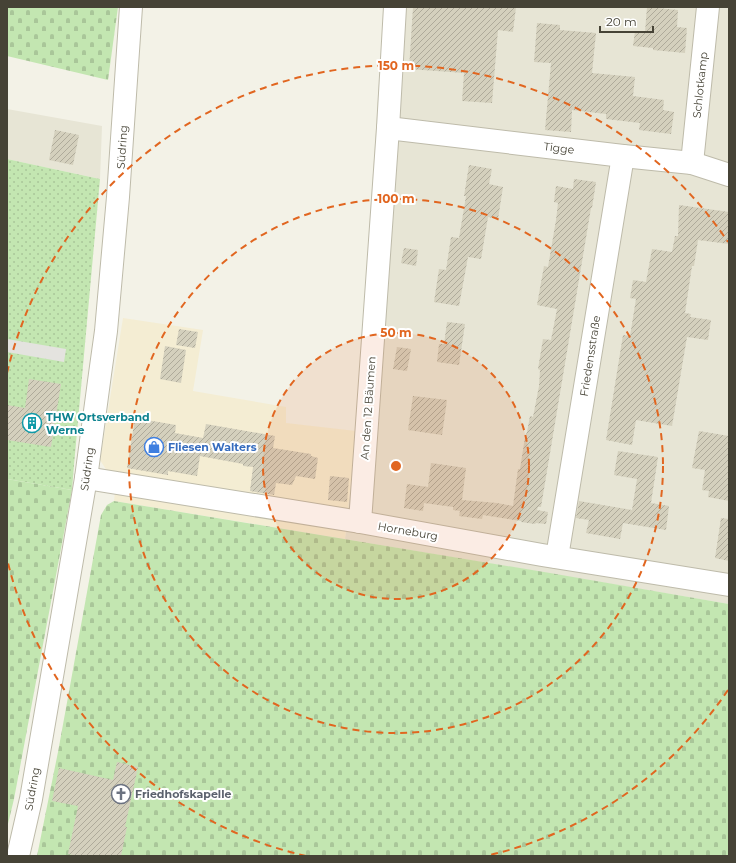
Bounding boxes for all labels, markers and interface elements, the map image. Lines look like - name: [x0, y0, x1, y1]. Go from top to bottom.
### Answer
- scale bar: [600, 8, 653, 34]
- text: 20 m: [606, 14, 637, 29]
- street label: Schlotkamp: [690, 51, 710, 119]
- text: 150 m: [378, 58, 414, 73]
- street label: Südring: [113, 125, 131, 169]
- street label: Tigge: [543, 139, 576, 157]
- text: 100 m: [378, 191, 414, 206]
- street label: Friedensstraße: [577, 314, 603, 398]
- text: 50 m: [380, 325, 412, 340]
- street label: An den 12 Bäumen: [357, 356, 379, 460]
- place label: THW Ortsverband Werne: [46, 410, 150, 437]
- building icon: THW Ortsverband Werne: [21, 412, 43, 434]
- shop icon: Fliesen Walters: [143, 436, 165, 458]
- place label: Fliesen Walters: [168, 440, 257, 454]
- street label: Südring: [77, 446, 97, 492]
- centre of rings: [389, 459, 403, 473]
- street label: Horneburg: [377, 519, 439, 543]
- street label: Südring: [21, 766, 43, 812]
- church icon: Friedhofskapelle: [110, 783, 132, 805]
- place label: Friedhofskapelle: [135, 787, 231, 801]

